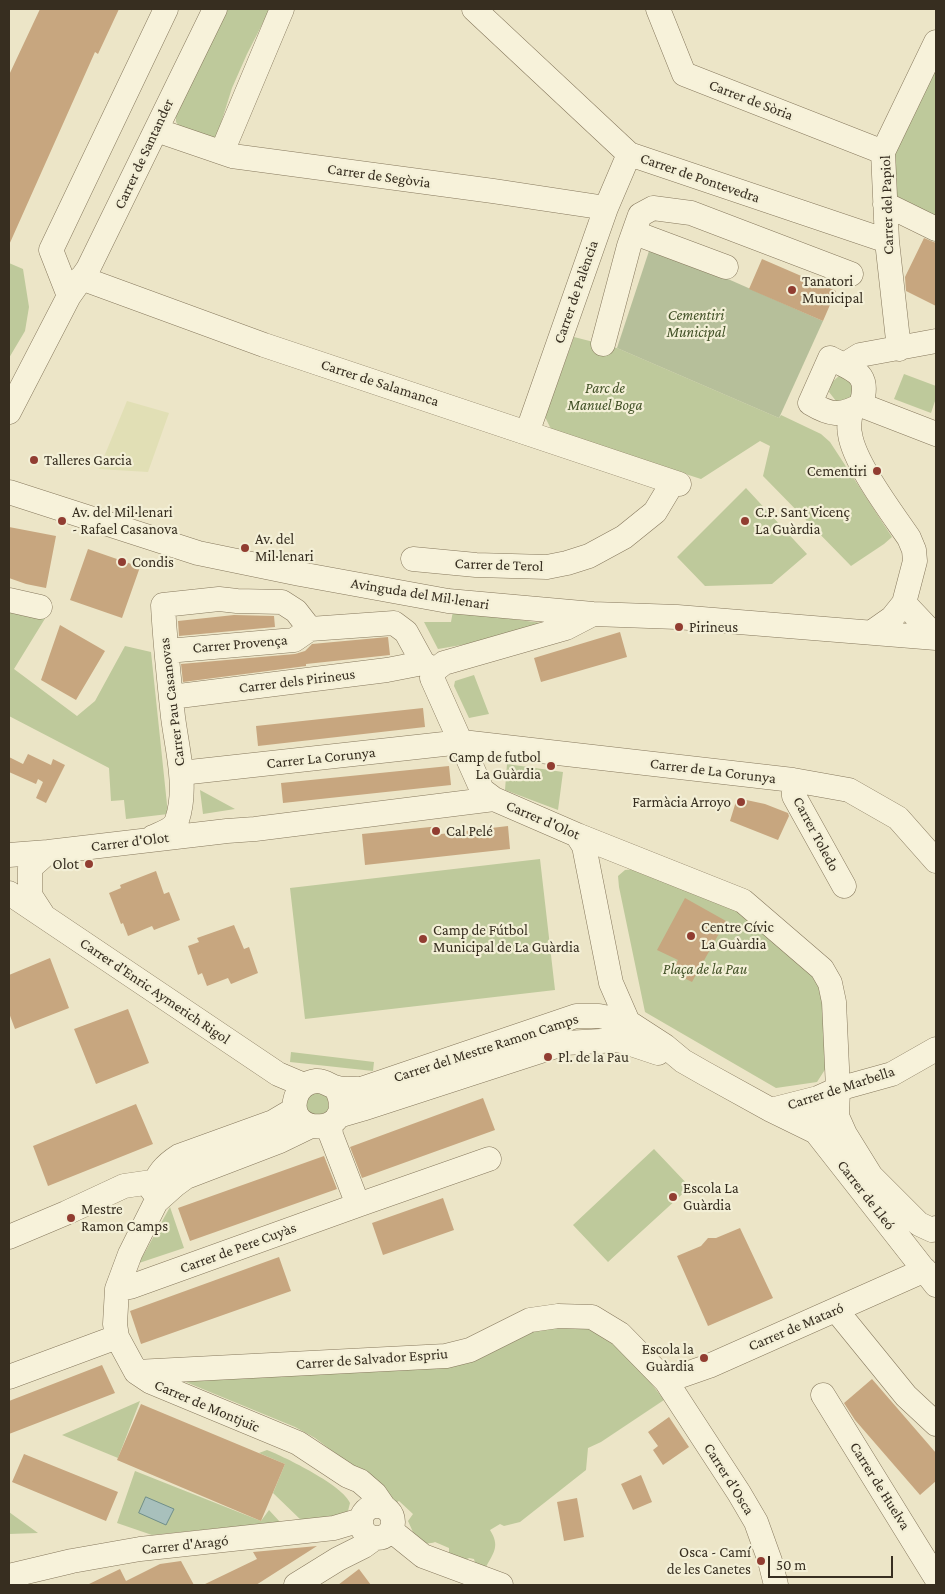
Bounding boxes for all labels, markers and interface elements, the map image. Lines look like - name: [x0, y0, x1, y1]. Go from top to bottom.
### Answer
- street label: Carrer de Sòria: [706, 76, 796, 124]
- street label: Carrer de Santander: [111, 96, 177, 212]
- street label: Carrer de Pontevedra: [638, 149, 762, 207]
- street label: Carrer del Papiol: [876, 155, 898, 255]
- street label: Carrer de Segòvia: [326, 160, 432, 192]
- street label: Carrer de Palència: [550, 238, 602, 346]
- place label: Tanatori Municipal: [802, 272, 863, 307]
- marker: Tanatori Municipal: [786, 284, 798, 296]
- park label: Cementiri Municipal: [667, 306, 725, 341]
- street label: Carrer de Salamanca: [319, 355, 441, 411]
- park label: Parc de Manuel Boga: [567, 379, 643, 414]
- place label: Talleres Garcia: [44, 451, 132, 469]
- marker: Talleres Garcia: [28, 454, 40, 466]
- place label: Cementiri: [807, 462, 867, 480]
- marker: Cementiri: [871, 465, 883, 477]
- place label: Av. del Mil·lenari - Rafael Casanova: [72, 503, 178, 538]
- place label: C.P. Sant Vicenç La Guàrdia: [755, 503, 850, 538]
- marker: Av. del Mil·lenari - Rafael Casanova: [56, 515, 68, 527]
- marker: C.P. Sant Vicenç La Guàrdia: [739, 515, 751, 527]
- place label: Av. del Mil·lenari: [255, 530, 314, 565]
- marker: Av. del Mil·lenari: [239, 542, 251, 554]
- place label: Condis: [132, 553, 174, 571]
- street label: Carrer de Terol: [454, 554, 544, 576]
- marker: Condis: [116, 556, 128, 568]
- street label: Avinguda del Mil·lenari: [349, 574, 491, 614]
- place label: Pirineus: [689, 618, 738, 636]
- marker: Pirineus: [673, 621, 685, 633]
- street label: Carrer Provença: [192, 631, 288, 657]
- street label: Carrer Pau Casanovas: [155, 637, 189, 767]
- street label: Carrer dels Pirineus: [238, 665, 356, 697]
- street label: Carrer La Corunya: [266, 743, 376, 773]
- place label: Camp de futbol La Guàrdia: [449, 748, 541, 783]
- street label: Carrer de La Corunya: [649, 754, 777, 788]
- marker: Camp de futbol La Guàrdia: [545, 760, 557, 772]
- place label: Farmàcia Arroyo: [632, 793, 731, 811]
- street label: Carrer Toledo: [789, 794, 843, 874]
- street label: Carrer d'Olot: [503, 796, 583, 844]
- marker: Farmàcia Arroyo: [735, 796, 747, 808]
- place label: Cal Pelé: [446, 822, 493, 840]
- marker: Cal Pelé: [430, 825, 442, 837]
- street label: Carrer d'Olot: [90, 828, 170, 856]
- place label: Olot: [53, 855, 79, 873]
- marker: Olot: [83, 858, 95, 870]
- place label: Centre Cívic La Guàrdia: [701, 918, 774, 953]
- place label: Camp de Fútbol Municipal de La Guàrdia: [433, 921, 580, 956]
- marker: Centre Cívic La Guàrdia: [685, 930, 697, 942]
- marker: Camp de Fútbol Municipal de La Guàrdia: [417, 933, 429, 945]
- street label: Carrer d'Enric Aymerich Rigol: [76, 934, 234, 1048]
- park label: Plaça de la Pau: [663, 960, 747, 978]
- street label: Carrer del Mestre Ramon Camps: [391, 1010, 581, 1086]
- place label: Pl. de la Pau: [558, 1048, 629, 1066]
- marker: Pl. de la Pau: [542, 1051, 554, 1063]
- street label: Carrer de Marbella: [785, 1062, 897, 1114]
- street label: Carrer de Lleó: [833, 1157, 899, 1233]
- place label: Escola La Guàrdia: [683, 1179, 739, 1214]
- marker: Escola La Guàrdia: [667, 1191, 679, 1203]
- place label: Mestre Ramon Camps: [81, 1200, 168, 1235]
- marker: Mestre Ramon Camps: [65, 1212, 77, 1224]
- street label: Carrer de Pere Cuyàs: [177, 1219, 299, 1277]
- street label: Carrer de Mataró: [746, 1299, 846, 1355]
- place label: Escola la Guàrdia: [642, 1340, 694, 1375]
- street label: Carrer de Salvador Espriu: [295, 1345, 449, 1373]
- marker: Escola la Guàrdia: [698, 1352, 710, 1364]
- street label: Carrer de Montjuïc: [152, 1376, 262, 1436]
- street label: Carrer de Huelva: [846, 1439, 914, 1533]
- street label: Carrer d'Osca: [700, 1440, 758, 1518]
- street label: Carrer d'Aragó: [141, 1531, 229, 1559]
- place label: Osca - Camí de les Canetes: [667, 1543, 751, 1578]
- scale bar: [770, 1546, 895, 1578]
- marker: Osca - Camí de les Canetes: [755, 1555, 767, 1567]
- text: 50 m: [776, 1557, 806, 1573]

